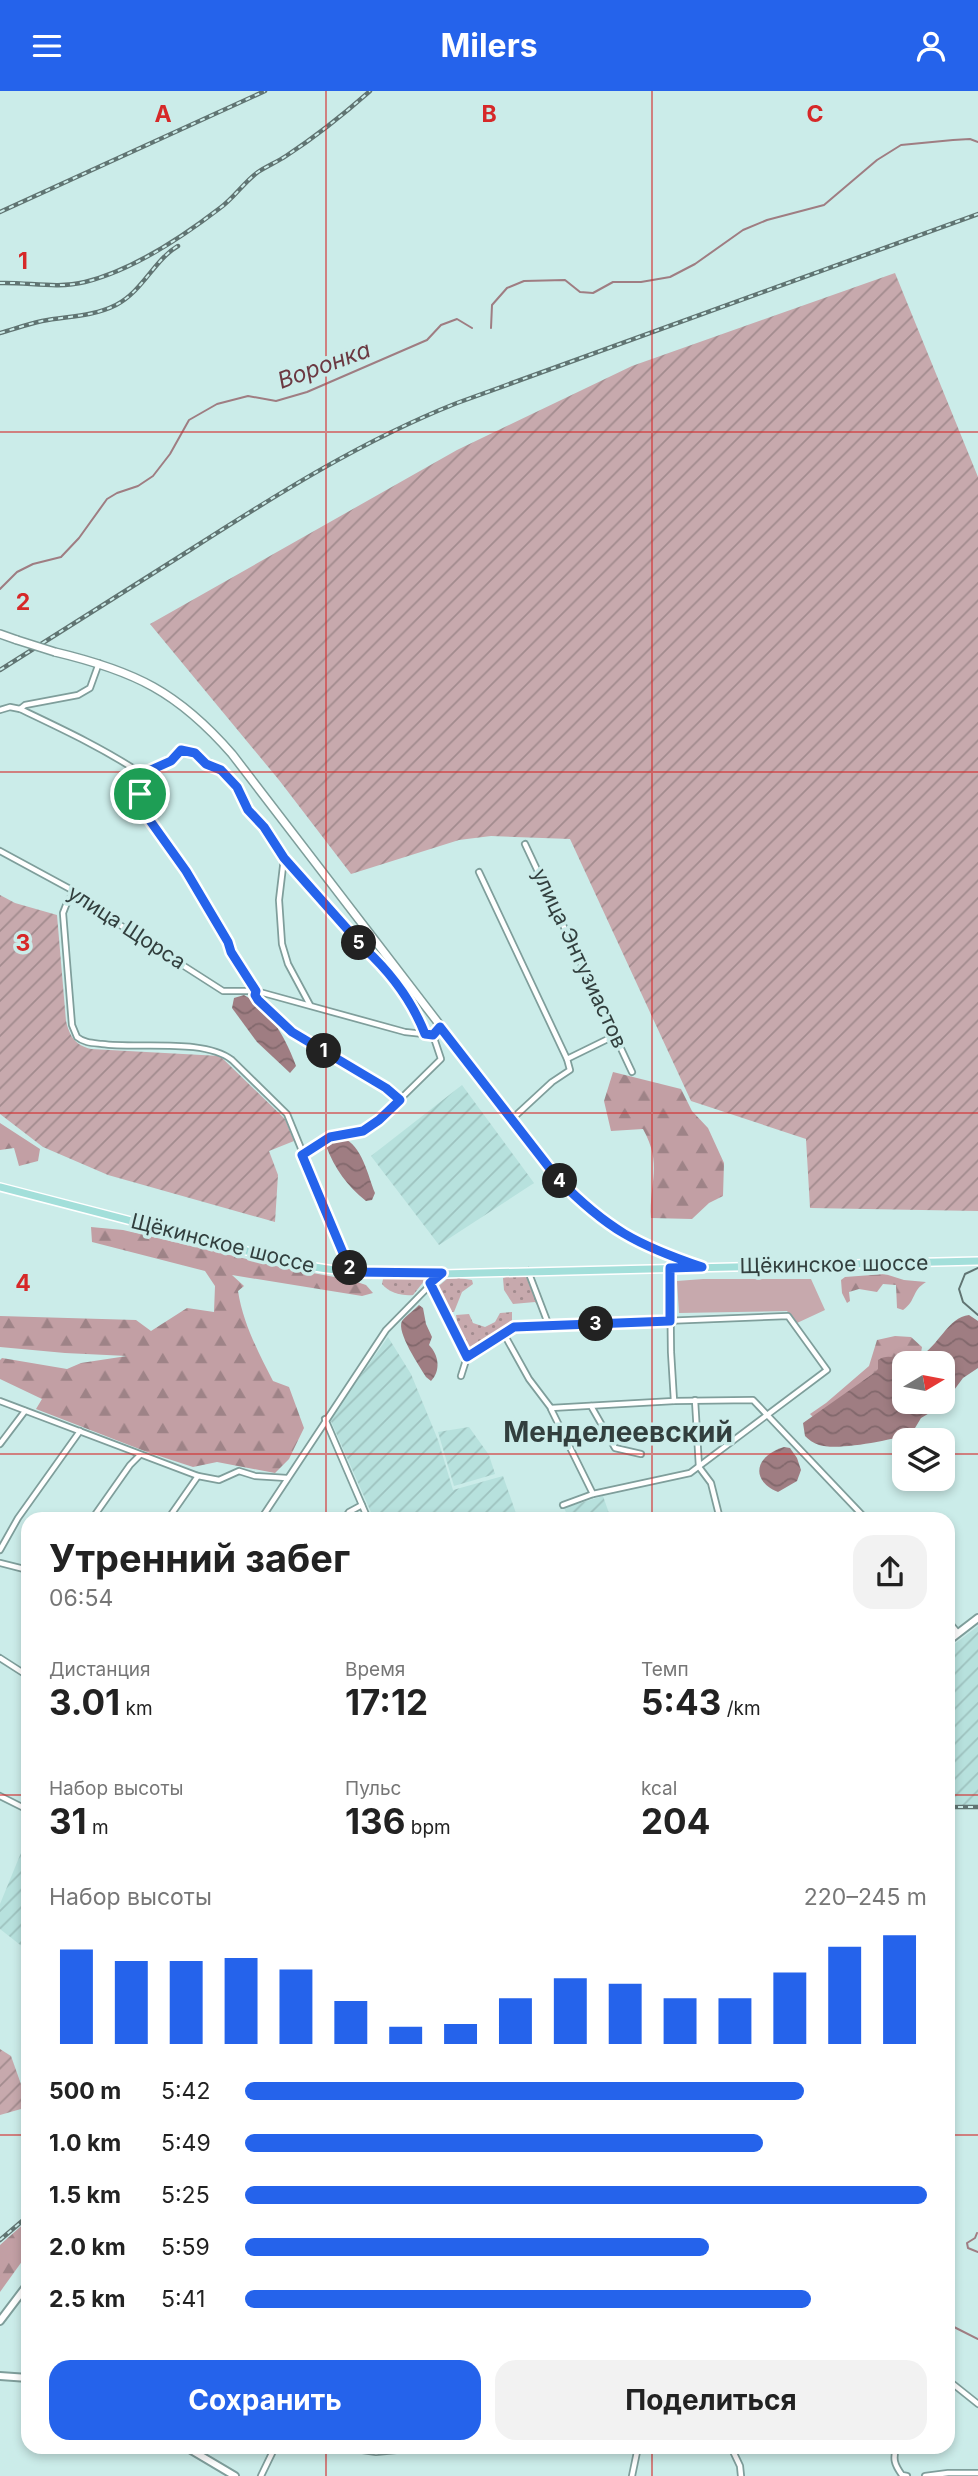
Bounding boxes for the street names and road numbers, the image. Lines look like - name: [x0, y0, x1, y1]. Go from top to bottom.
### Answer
- street label: улица Энтузиастов: [527, 864, 633, 1052]
- street label: улица Щорса: [63, 880, 191, 974]
- street label: Щёкинское шоссе: [128, 1208, 318, 1278]
- street label: Щёкинское шоссе: [739, 1250, 929, 1278]

